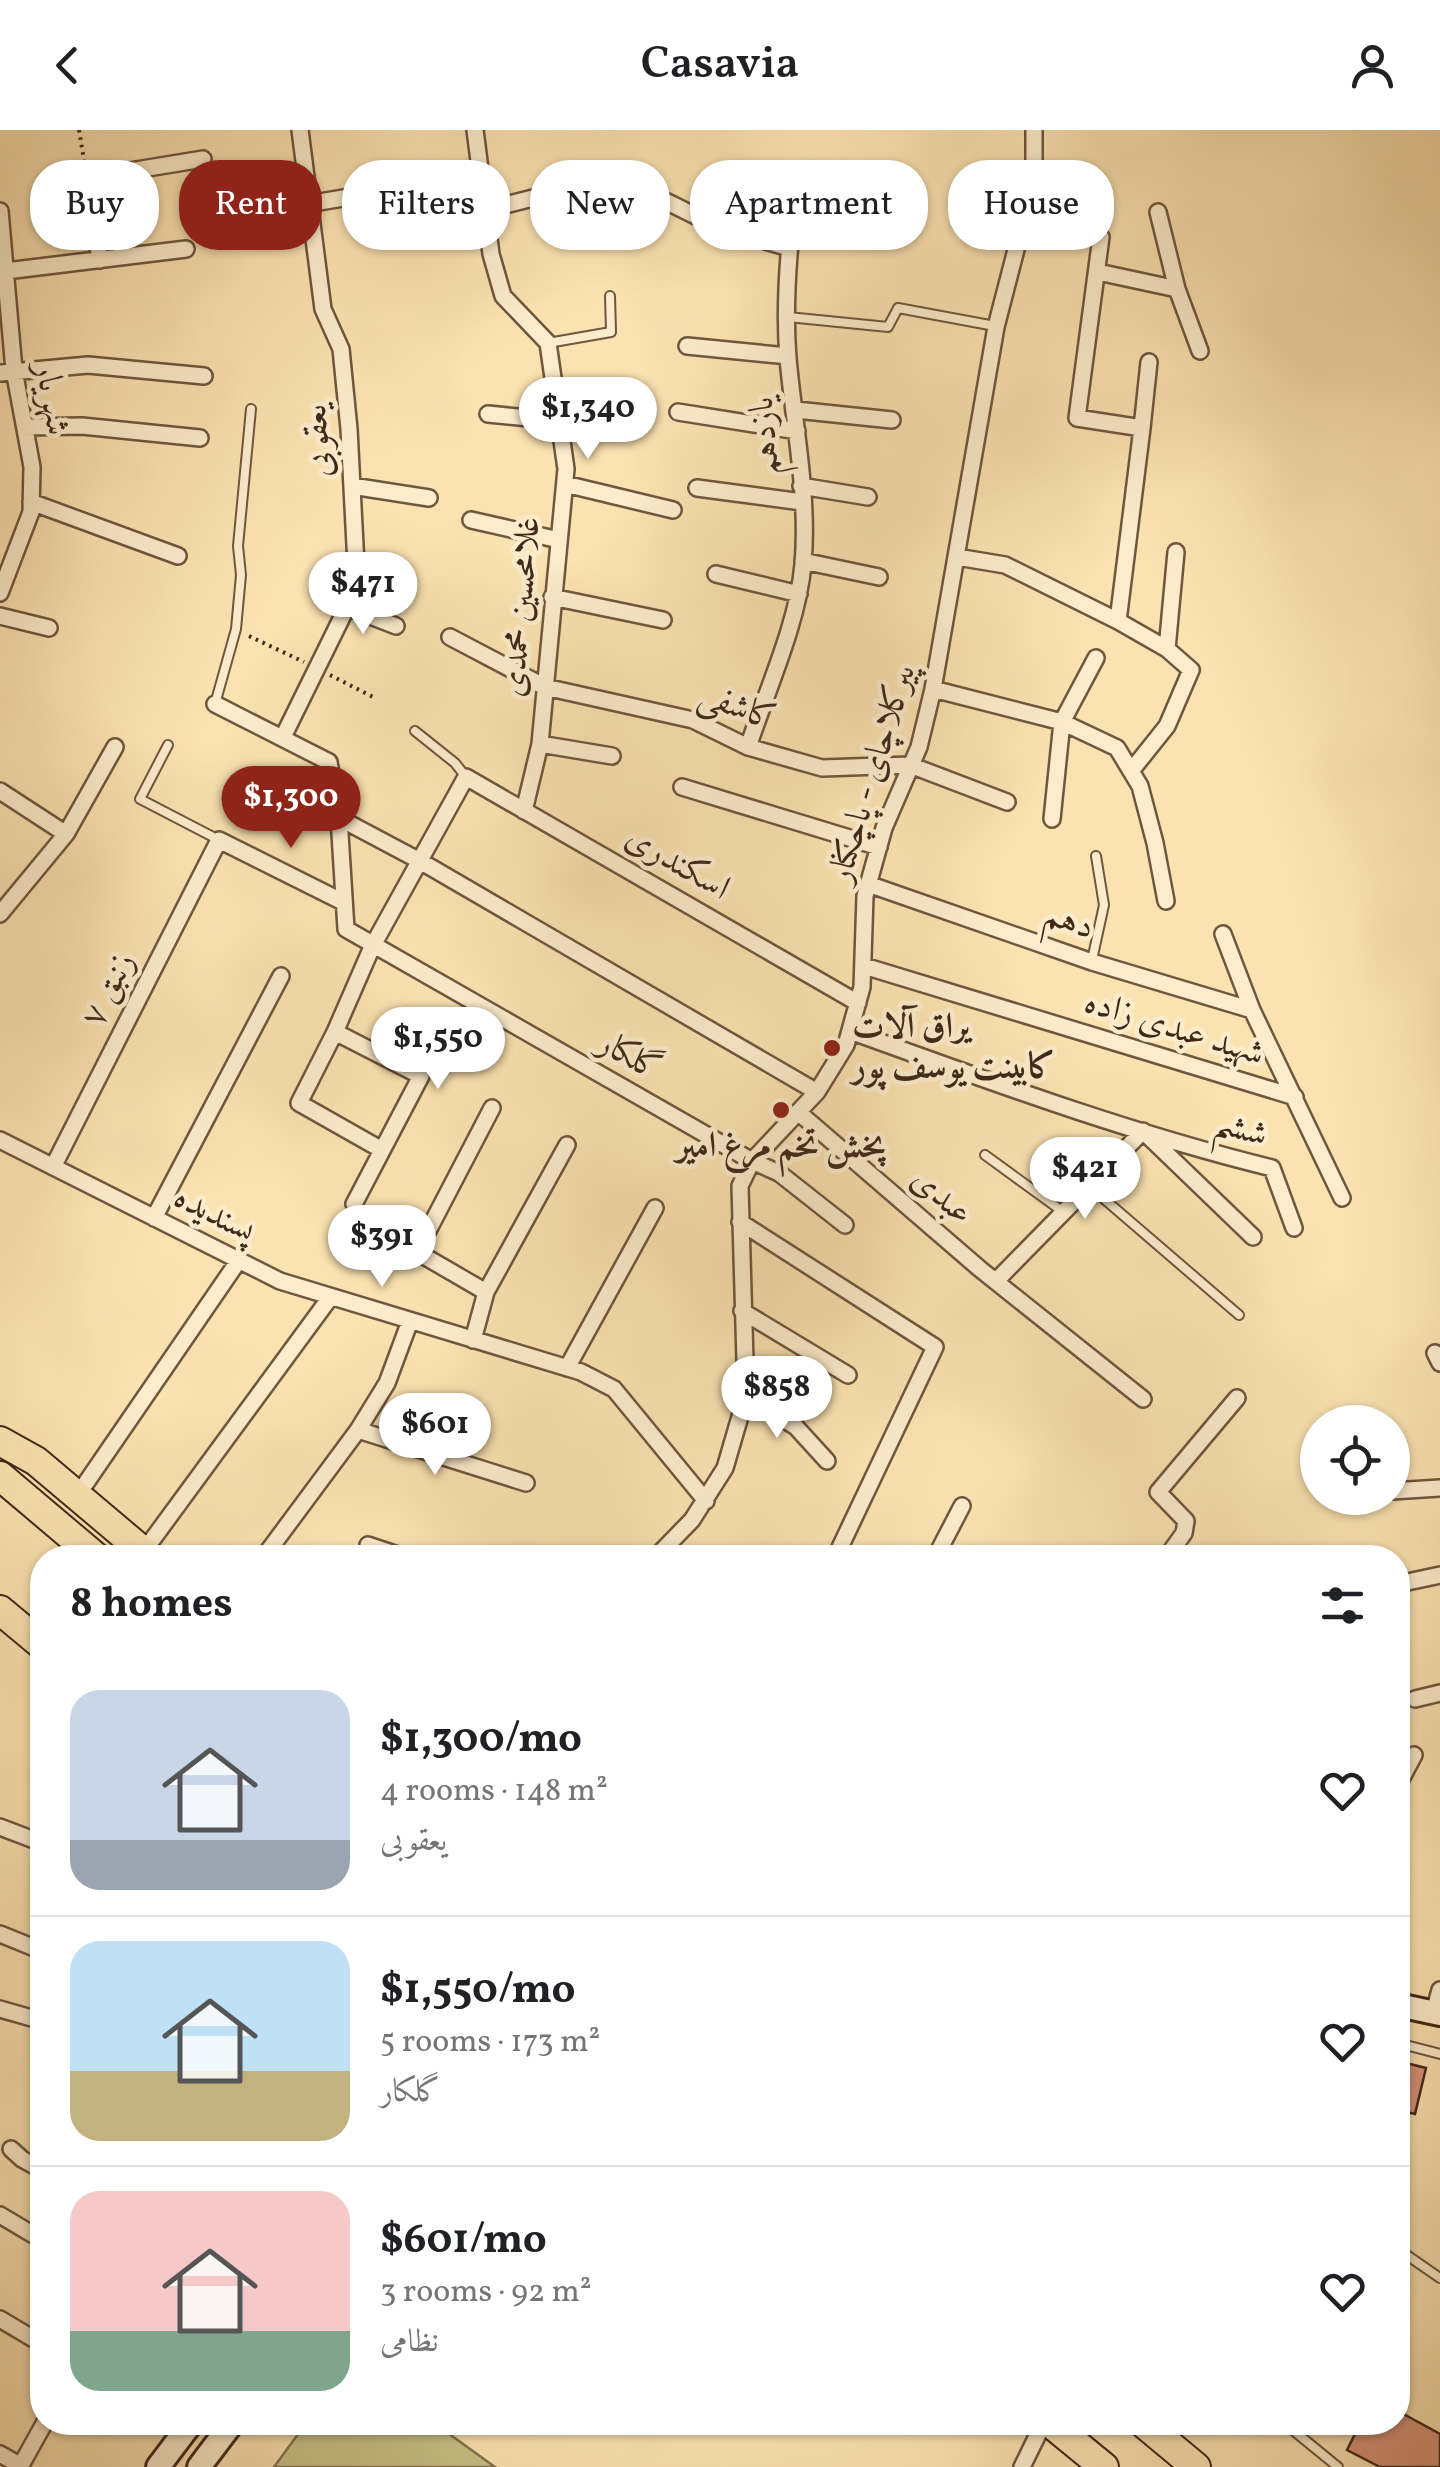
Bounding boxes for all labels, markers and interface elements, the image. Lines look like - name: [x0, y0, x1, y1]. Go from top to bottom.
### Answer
- text: Casavia: [641, 34, 799, 97]
- icon: back: [40, 38, 95, 93]
- icon: person: [1345, 38, 1400, 93]
- chip: Buy: [30, 160, 159, 250]
- chip: Rent: [179, 160, 322, 250]
- chip: Filters: [342, 160, 510, 250]
- chip: New: [530, 160, 670, 250]
- chip: Apartment: [690, 160, 928, 250]
- chip: House: [948, 160, 1114, 250]
- street label: شهریار: [21, 356, 81, 439]
- pin: $1,340: [507, 377, 669, 462]
- text: $1,340: [541, 387, 635, 431]
- street label: یازدهم: [738, 392, 799, 477]
- street label: یعقوبی: [292, 400, 346, 480]
- street label: غلامحسین محمدی: [490, 515, 554, 699]
- pin: $471: [304, 552, 422, 637]
- text: $471: [330, 562, 396, 606]
- street label: پیرکلاچای - پاچکنار: [816, 657, 930, 892]
- street label: کاشفی: [692, 672, 782, 744]
- pin: $1,300: [210, 766, 372, 851]
- text: $1,300: [244, 776, 338, 820]
- street label: اسکندری: [616, 815, 738, 913]
- street label: دهم: [1036, 891, 1100, 958]
- street label: زنبق ۷: [70, 944, 148, 1036]
- street label: شهید عبدی زاده: [1078, 979, 1270, 1079]
- place label: یراق آلات کابینت یوسف پور: [848, 1004, 1056, 1092]
- pin: $1,550: [357, 1007, 519, 1092]
- text: $1,550: [393, 1017, 483, 1061]
- street label: گلکار: [586, 1018, 670, 1094]
- marker: یراق آلات کابینت یوسف پور: [821, 1037, 843, 1059]
- marker: پخش تخم مرغ امیر: [770, 1099, 792, 1121]
- street label: ششم: [1206, 1099, 1273, 1168]
- place label: پخش تخم مرغ امیر: [672, 1123, 886, 1177]
- pin: $421: [1026, 1137, 1144, 1222]
- text: $421: [1052, 1147, 1118, 1191]
- street label: عبدی: [899, 1157, 983, 1237]
- street label: پسندیده: [165, 1174, 265, 1257]
- pin: $391: [323, 1205, 441, 1290]
- text: $391: [350, 1215, 414, 1259]
- pin: $858: [718, 1356, 836, 1441]
- text: $858: [743, 1366, 811, 1410]
- pin: $601: [376, 1393, 494, 1478]
- text: $601: [401, 1403, 469, 1447]
- map controls: [1300, 1405, 1410, 1515]
- button: locate: [1300, 1405, 1410, 1515]
- text: 8 homes: [70, 1576, 233, 1635]
- icon: filters: [1315, 1578, 1370, 1633]
- text: $1,300/mo: [380, 1711, 582, 1770]
- icon: home: [150, 1730, 270, 1850]
- icon: heart: [1315, 1763, 1370, 1818]
- text: 4 rooms · 148 m²: [380, 1770, 608, 1814]
- text: یعقوبی: [380, 1820, 447, 1864]
- text: $1,550/mo: [380, 1962, 576, 2021]
- icon: home: [150, 1981, 270, 2101]
- icon: heart: [1315, 2014, 1370, 2069]
- text: 5 rooms · 173 m²: [380, 2021, 600, 2065]
- text: گلکار: [380, 2071, 441, 2115]
- text: $601/mo: [380, 2212, 547, 2271]
- icon: home: [150, 2231, 270, 2351]
- icon: heart: [1315, 2264, 1370, 2319]
- text: 3 rooms · 92 m²: [380, 2271, 592, 2315]
- text: نظامی: [380, 2321, 439, 2365]

